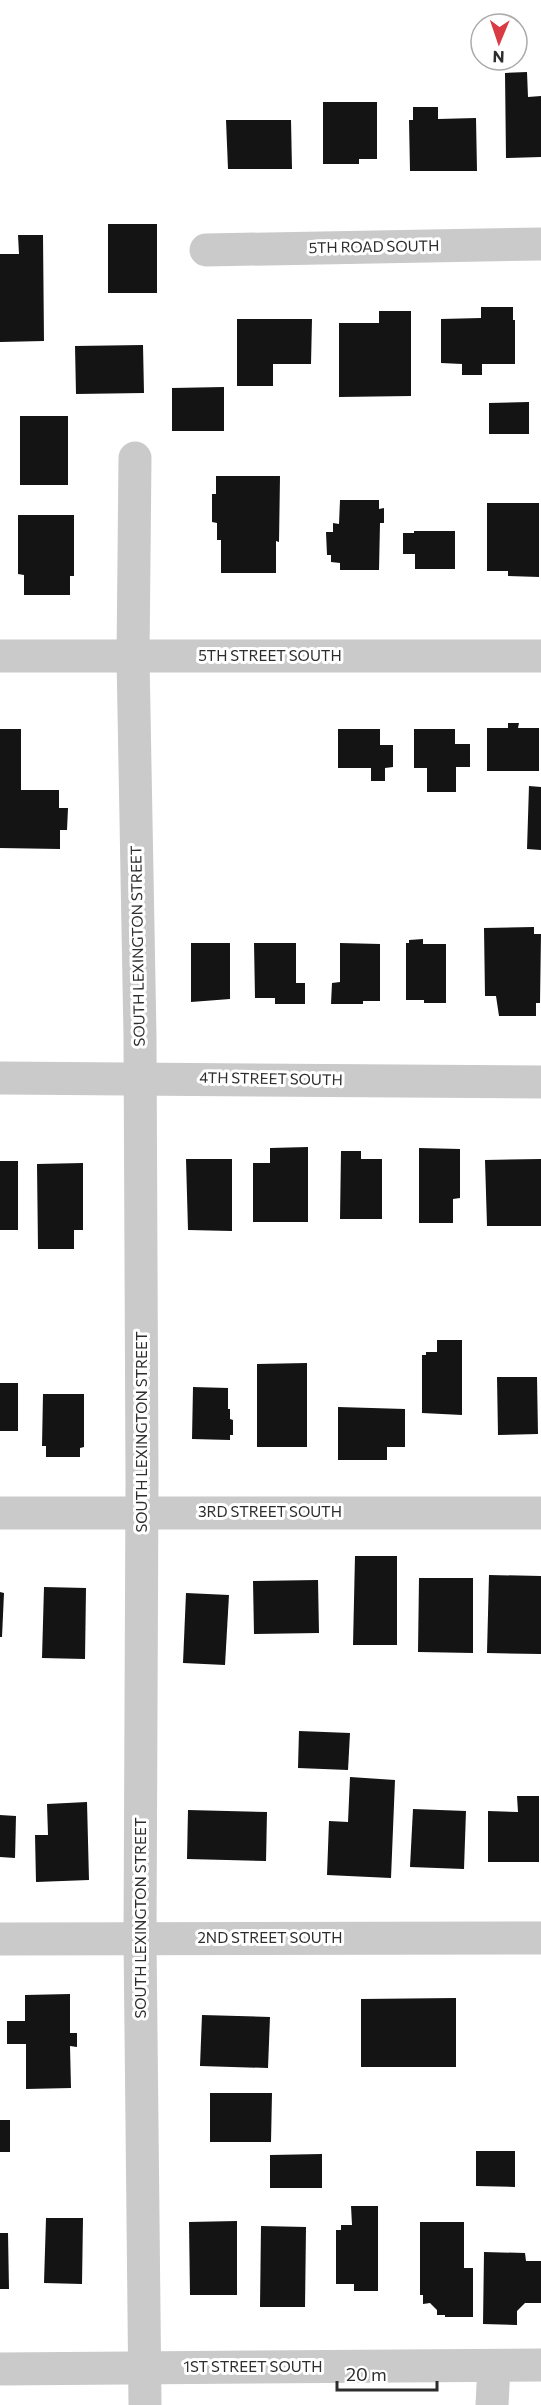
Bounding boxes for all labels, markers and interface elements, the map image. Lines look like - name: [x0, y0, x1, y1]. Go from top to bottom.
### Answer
- north arrow: [469, 12, 529, 72]
- text: N: [492, 48, 505, 67]
- street label: 5TH ROAD SOUTH: [308, 236, 440, 256]
- street label: 5TH STREET SOUTH: [198, 646, 342, 664]
- street label: SOUTH LEXINGTON STREET: [126, 845, 148, 1047]
- street label: 4TH STREET SOUTH: [199, 1068, 343, 1088]
- street label: SOUTH LEXINGTON STREET: [132, 1331, 150, 1532]
- street label: 3RD STREET SOUTH: [198, 1502, 342, 1520]
- street label: SOUTH LEXINGTON STREET: [131, 1817, 149, 2018]
- street label: 2ND STREET SOUTH: [198, 1928, 342, 1946]
- scale bar: [337, 2354, 438, 2392]
- street label: 1ST STREET SOUTH: [184, 2357, 322, 2375]
- text: 20 m: [346, 2363, 387, 2385]

